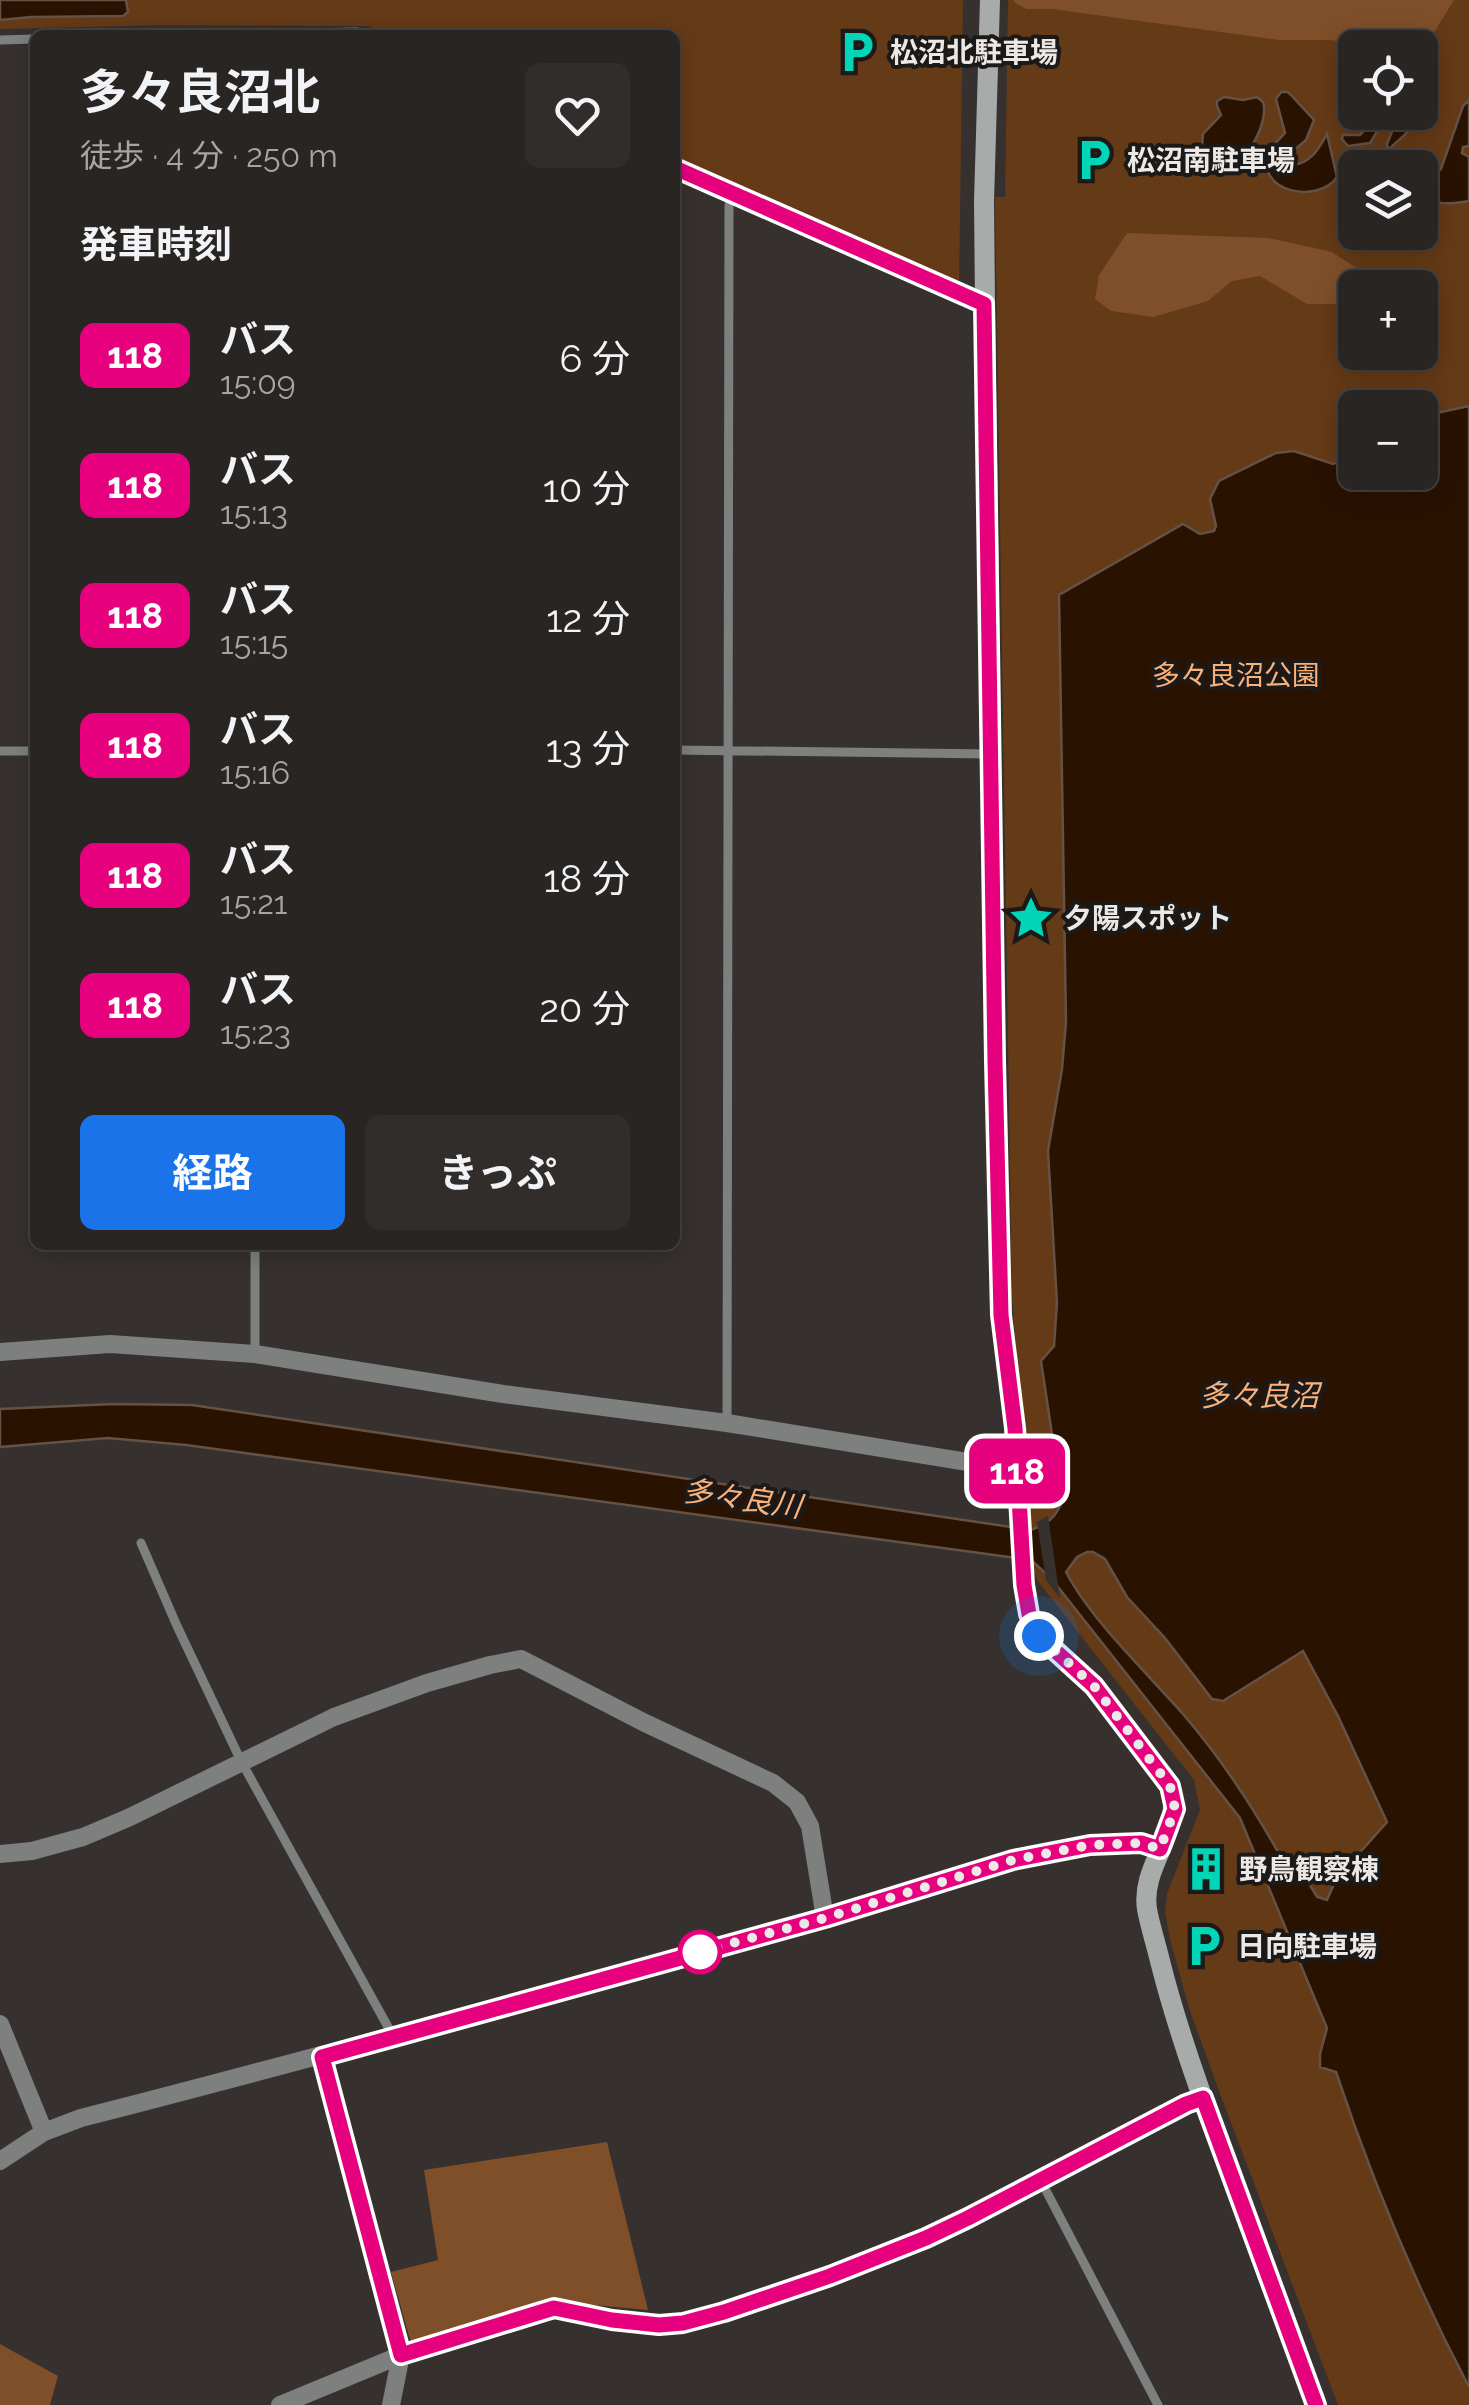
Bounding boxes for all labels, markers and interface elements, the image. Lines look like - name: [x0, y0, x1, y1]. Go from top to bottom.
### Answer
- parking icon: 松沼北駐車場: [833, 28, 881, 76]
- map controls: [1338, 30, 1438, 490]
- button: locate: [1338, 30, 1438, 130]
- place label: 松沼北駐車場: [890, 36, 1058, 69]
- button: heart: [525, 63, 630, 168]
- text: 多々良沼北: [80, 64, 320, 120]
- parking icon: 松沼南駐車場: [1070, 136, 1118, 184]
- text: 徒歩 · 4 分 · 250 m: [80, 137, 338, 174]
- place label: 松沼南駐車場: [1127, 144, 1295, 177]
- button: layers: [1338, 150, 1438, 250]
- text: 発車時刻: [80, 222, 232, 267]
- button: +: [1338, 270, 1438, 370]
- text: バス: [220, 317, 296, 362]
- text: 118: [107, 335, 163, 376]
- text: 6 分: [559, 336, 630, 381]
- text: 15:09: [220, 364, 296, 401]
- button: −: [1338, 390, 1438, 490]
- text: バス: [220, 447, 296, 492]
- text: 118: [107, 465, 163, 506]
- text: 10 分: [543, 466, 630, 511]
- text: 15:13: [220, 494, 288, 531]
- text: バス: [220, 577, 296, 622]
- text: 118: [107, 595, 163, 636]
- text: 12 分: [546, 596, 630, 641]
- text: 15:15: [220, 624, 288, 661]
- park label: 多々良沼公園: [1152, 659, 1320, 692]
- text: バス: [220, 707, 296, 752]
- text: 118: [107, 725, 163, 766]
- text: 13 分: [546, 726, 630, 771]
- text: 15:16: [220, 754, 290, 791]
- text: バス: [220, 837, 296, 882]
- text: 118: [107, 855, 163, 896]
- text: 18 分: [544, 856, 630, 901]
- text: 15:21: [220, 884, 288, 921]
- place icon: 夕陽スポット: [1007, 894, 1055, 942]
- place label: 夕陽スポット: [1064, 902, 1232, 935]
- text: バス: [220, 967, 296, 1012]
- text: 118: [107, 985, 163, 1026]
- text: 20 分: [539, 986, 630, 1031]
- text: 15:23: [220, 1014, 291, 1051]
- button: 経路: [80, 1115, 345, 1230]
- button: きっぷ: [365, 1115, 630, 1230]
- water label: 多々良沼: [1199, 1378, 1323, 1413]
- line badge: 118: [960, 1438, 1074, 1504]
- text: 118: [989, 1451, 1045, 1492]
- water label: 多々良川: [680, 1473, 807, 1525]
- your location: [1014, 1611, 1064, 1661]
- building icon: 野鳥観察棟: [1182, 1845, 1230, 1893]
- place label: 野鳥観察棟: [1239, 1853, 1379, 1886]
- parking icon: 日向駐車場: [1180, 1922, 1228, 1970]
- place label: 日向駐車場: [1237, 1930, 1377, 1963]
- unlabelled marker: [679, 1931, 721, 1973]

